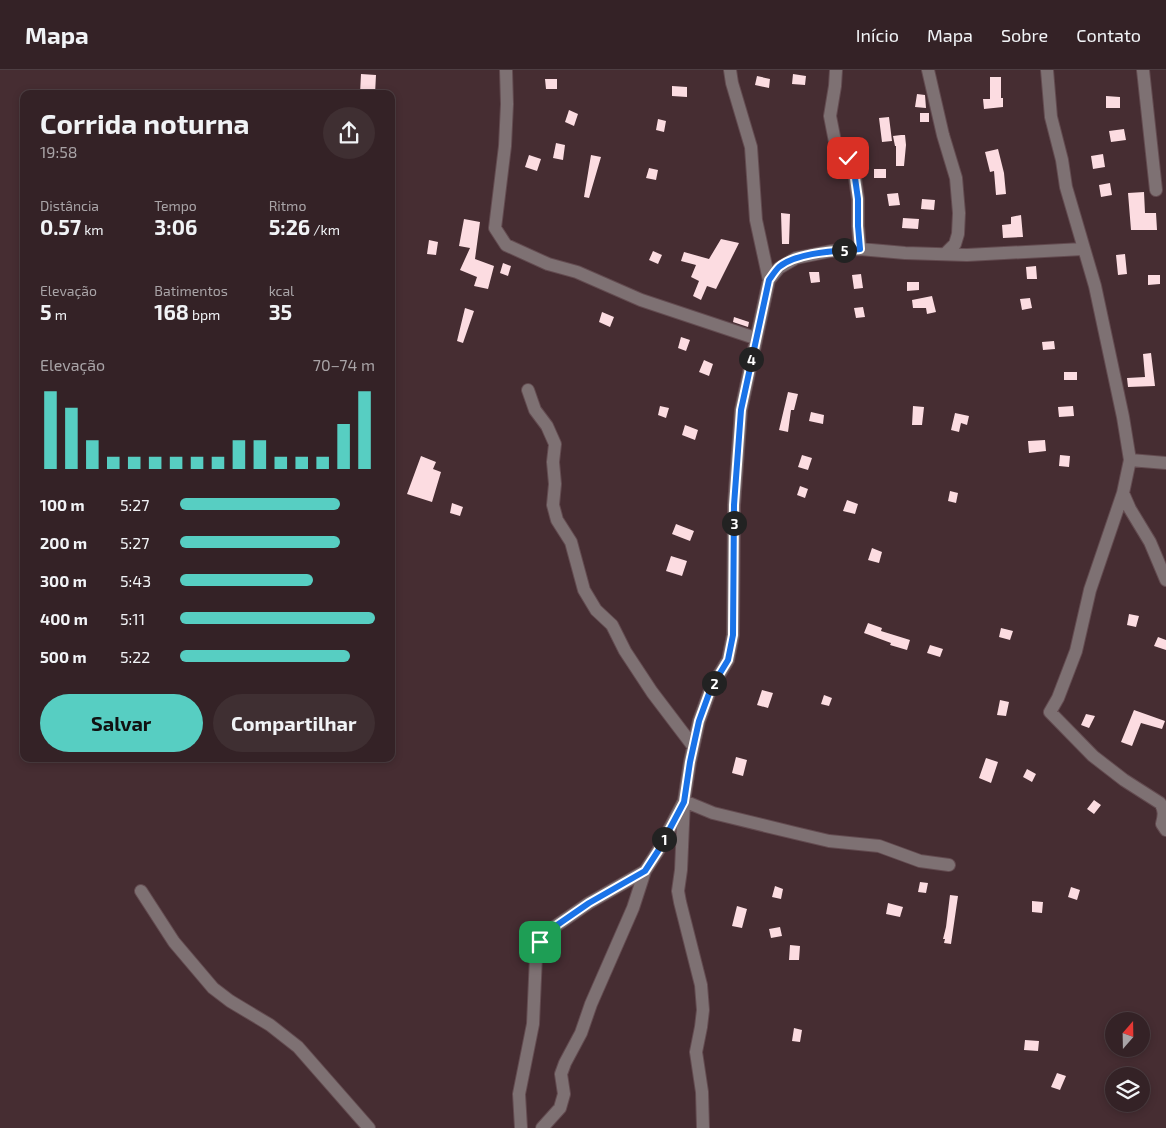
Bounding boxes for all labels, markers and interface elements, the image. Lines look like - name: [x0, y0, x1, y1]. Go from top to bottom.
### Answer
- text: Mapa: [25, 20, 89, 49]
- text: Início: [856, 24, 899, 46]
- text: Mapa: [927, 24, 973, 46]
- text: Sobre: [1001, 24, 1048, 46]
- text: Contato: [1076, 24, 1141, 46]
- text: Corrida noturna: [40, 106, 249, 140]
- button: share: [323, 107, 375, 159]
- pin: [827, 137, 869, 179]
- text: 19:58: [40, 142, 78, 161]
- icon: check: [834, 144, 862, 172]
- text: Distância: [40, 197, 99, 214]
- text: Tempo: [154, 197, 197, 214]
- text: Ritmo: [269, 197, 306, 214]
- text: 0.57: [40, 214, 81, 239]
- text: 3:06: [154, 214, 197, 239]
- text: 5:26: [269, 214, 310, 239]
- text: km: [81, 221, 104, 238]
- text: /km: [310, 221, 340, 238]
- pin: 5: [832, 238, 856, 262]
- text: 5: [841, 242, 848, 259]
- text: Elevação: [40, 282, 97, 299]
- text: Batimentos: [154, 282, 228, 299]
- text: kcal: [269, 282, 294, 299]
- text: 5: [40, 299, 52, 324]
- text: 168: [154, 299, 189, 324]
- text: 35: [269, 299, 292, 324]
- text: m: [52, 306, 67, 323]
- text: bpm: [189, 306, 220, 323]
- pin: 4: [738, 346, 764, 372]
- text: 4: [747, 351, 756, 368]
- text: Elevação: [40, 355, 105, 374]
- text: 70–74 m: [313, 355, 375, 374]
- text: 100 m: [40, 495, 85, 514]
- text: 5:27: [120, 495, 150, 514]
- pin: 3: [722, 510, 746, 536]
- text: 3: [731, 515, 738, 532]
- text: 200 m: [40, 533, 87, 552]
- text: 5:27: [120, 533, 150, 552]
- text: 300 m: [40, 571, 87, 590]
- text: 5:43: [120, 571, 151, 590]
- text: 400 m: [40, 609, 88, 628]
- text: 5:11: [120, 609, 145, 628]
- text: 500 m: [40, 647, 87, 666]
- text: 5:22: [120, 647, 150, 666]
- pin: 2: [702, 670, 726, 696]
- text: 2: [710, 675, 719, 692]
- button: Salvar: [40, 694, 203, 752]
- button: Compartilhar: [213, 694, 375, 752]
- pin: 1: [652, 826, 676, 852]
- text: 1: [661, 831, 668, 848]
- pin: [519, 921, 561, 963]
- icon: arrive: [526, 928, 554, 956]
- north arrow: [1105, 1012, 1150, 1058]
- map controls: [1105, 1012, 1150, 1112]
- button: layers: [1105, 1067, 1150, 1112]

